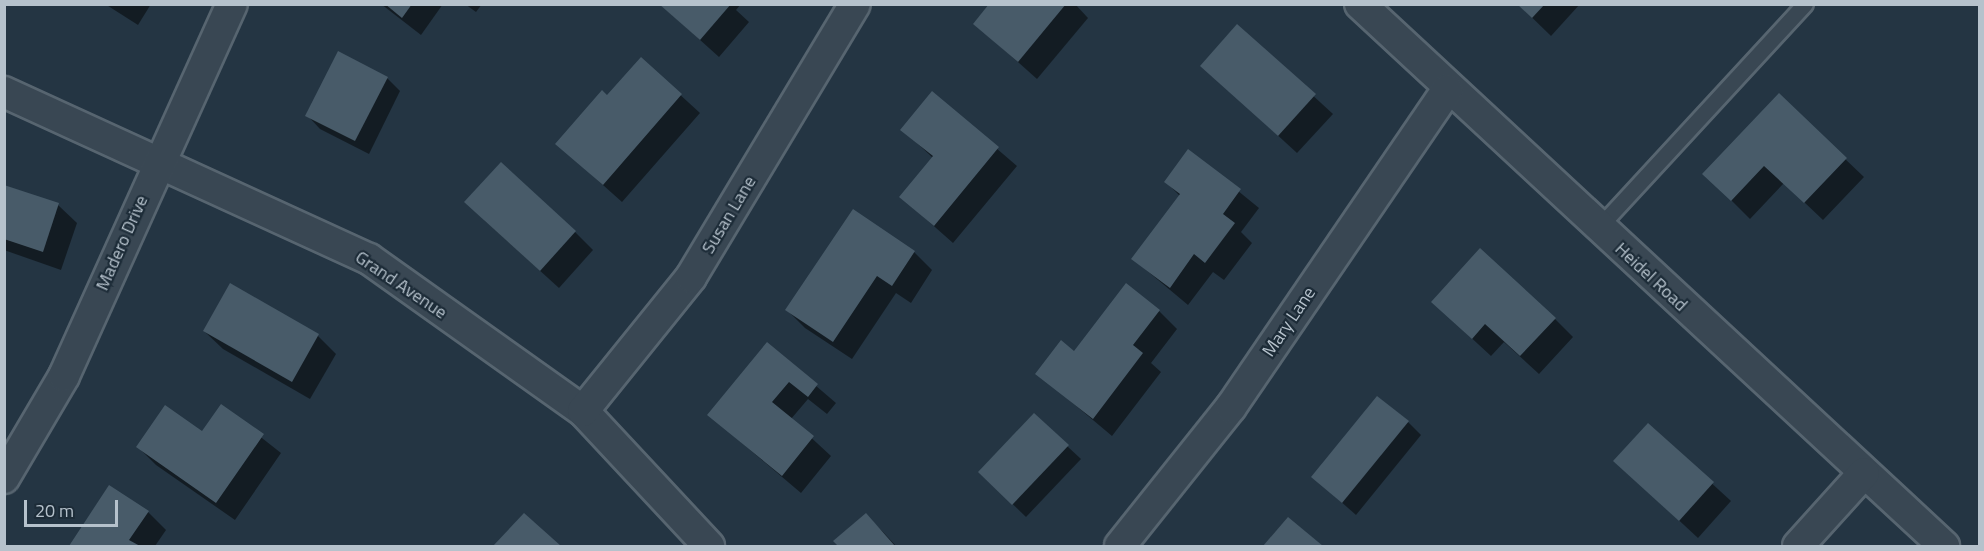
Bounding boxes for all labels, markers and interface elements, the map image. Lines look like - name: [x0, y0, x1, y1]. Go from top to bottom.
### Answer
- street label: Susan Lane: [697, 172, 761, 258]
- street label: Madero Drive: [91, 192, 153, 294]
- street label: Heidel Road: [1610, 238, 1692, 316]
- street label: Grand Avenue: [351, 246, 451, 324]
- street label: Mary Lane: [1258, 283, 1320, 361]
- scale bar: [27, 488, 122, 526]
- text: 20 m: [35, 497, 74, 524]

